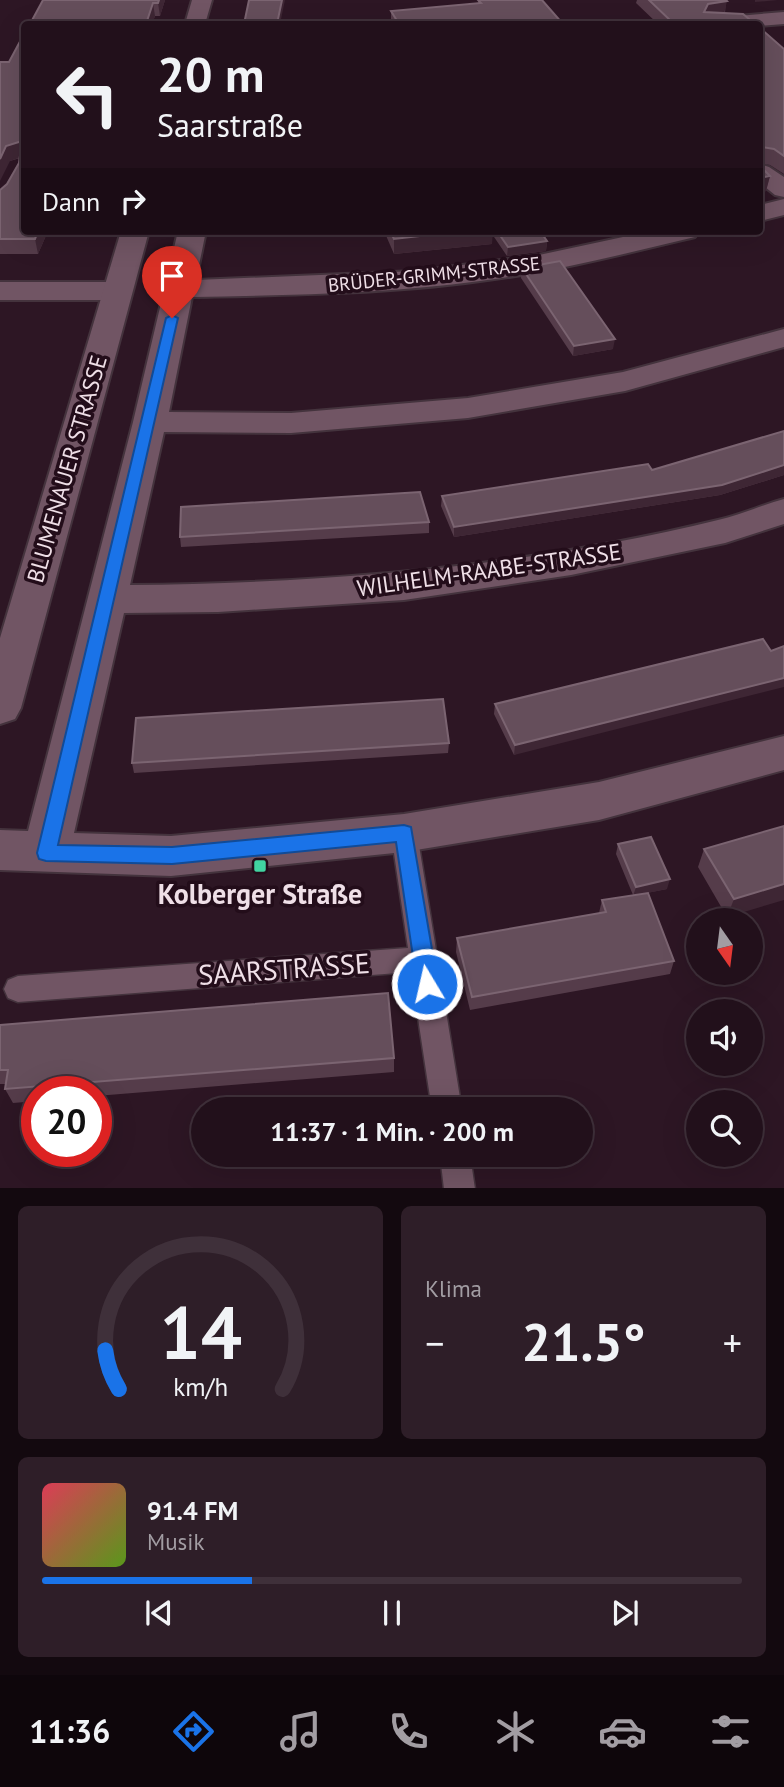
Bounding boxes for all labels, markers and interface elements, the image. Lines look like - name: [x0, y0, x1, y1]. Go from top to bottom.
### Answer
- text: 20 m: [157, 42, 264, 106]
- icon: left: [42, 49, 133, 140]
- text: Saarstraße: [157, 104, 303, 146]
- icon: right: [114, 182, 152, 220]
- text: Dann: [42, 185, 100, 218]
- pin: [142, 246, 202, 318]
- street label: BRÜDER-GRIMM-STRASSE: [327, 251, 541, 297]
- icon: arrive: [153, 257, 191, 295]
- street label: BLUMENAUER STRASSE: [20, 352, 113, 586]
- street label: WILHELM-RAABE-STRASSE: [355, 537, 623, 602]
- marker: Kolberger Straße: [252, 858, 268, 874]
- place label: Kolberger Straße: [158, 875, 362, 912]
- north arrow: [686, 908, 763, 985]
- map controls: [686, 908, 763, 1167]
- street label: SAARSTRASSE: [197, 944, 371, 993]
- position arrow: [390, 947, 464, 1021]
- button: sound: [686, 999, 763, 1076]
- speed limit sign: 20: [21, 1076, 112, 1167]
- button: search: [686, 1090, 763, 1167]
- text: 11:37 · 1 Min. · 200 m: [270, 1115, 514, 1148]
- text: Klima: [425, 1274, 482, 1303]
- text: 14: [159, 1285, 242, 1379]
- text: 21.5°: [522, 1308, 645, 1375]
- text: −: [425, 1318, 444, 1367]
- text: +: [723, 1318, 742, 1367]
- text: km/h: [173, 1370, 228, 1402]
- text: 91.4 FM: [147, 1494, 238, 1527]
- text: Musik: [147, 1527, 204, 1556]
- icon: previous: [140, 1594, 178, 1632]
- icon: pause: [373, 1594, 411, 1632]
- icon: next: [606, 1594, 644, 1632]
- icon: directions: [169, 1707, 218, 1756]
- icon: music: [276, 1707, 325, 1756]
- icon: phone: [384, 1707, 433, 1756]
- icon: climate: [491, 1707, 540, 1756]
- icon: car: [598, 1707, 647, 1756]
- icon: filters: [706, 1707, 755, 1756]
- text: 11:36: [29, 1710, 110, 1752]

